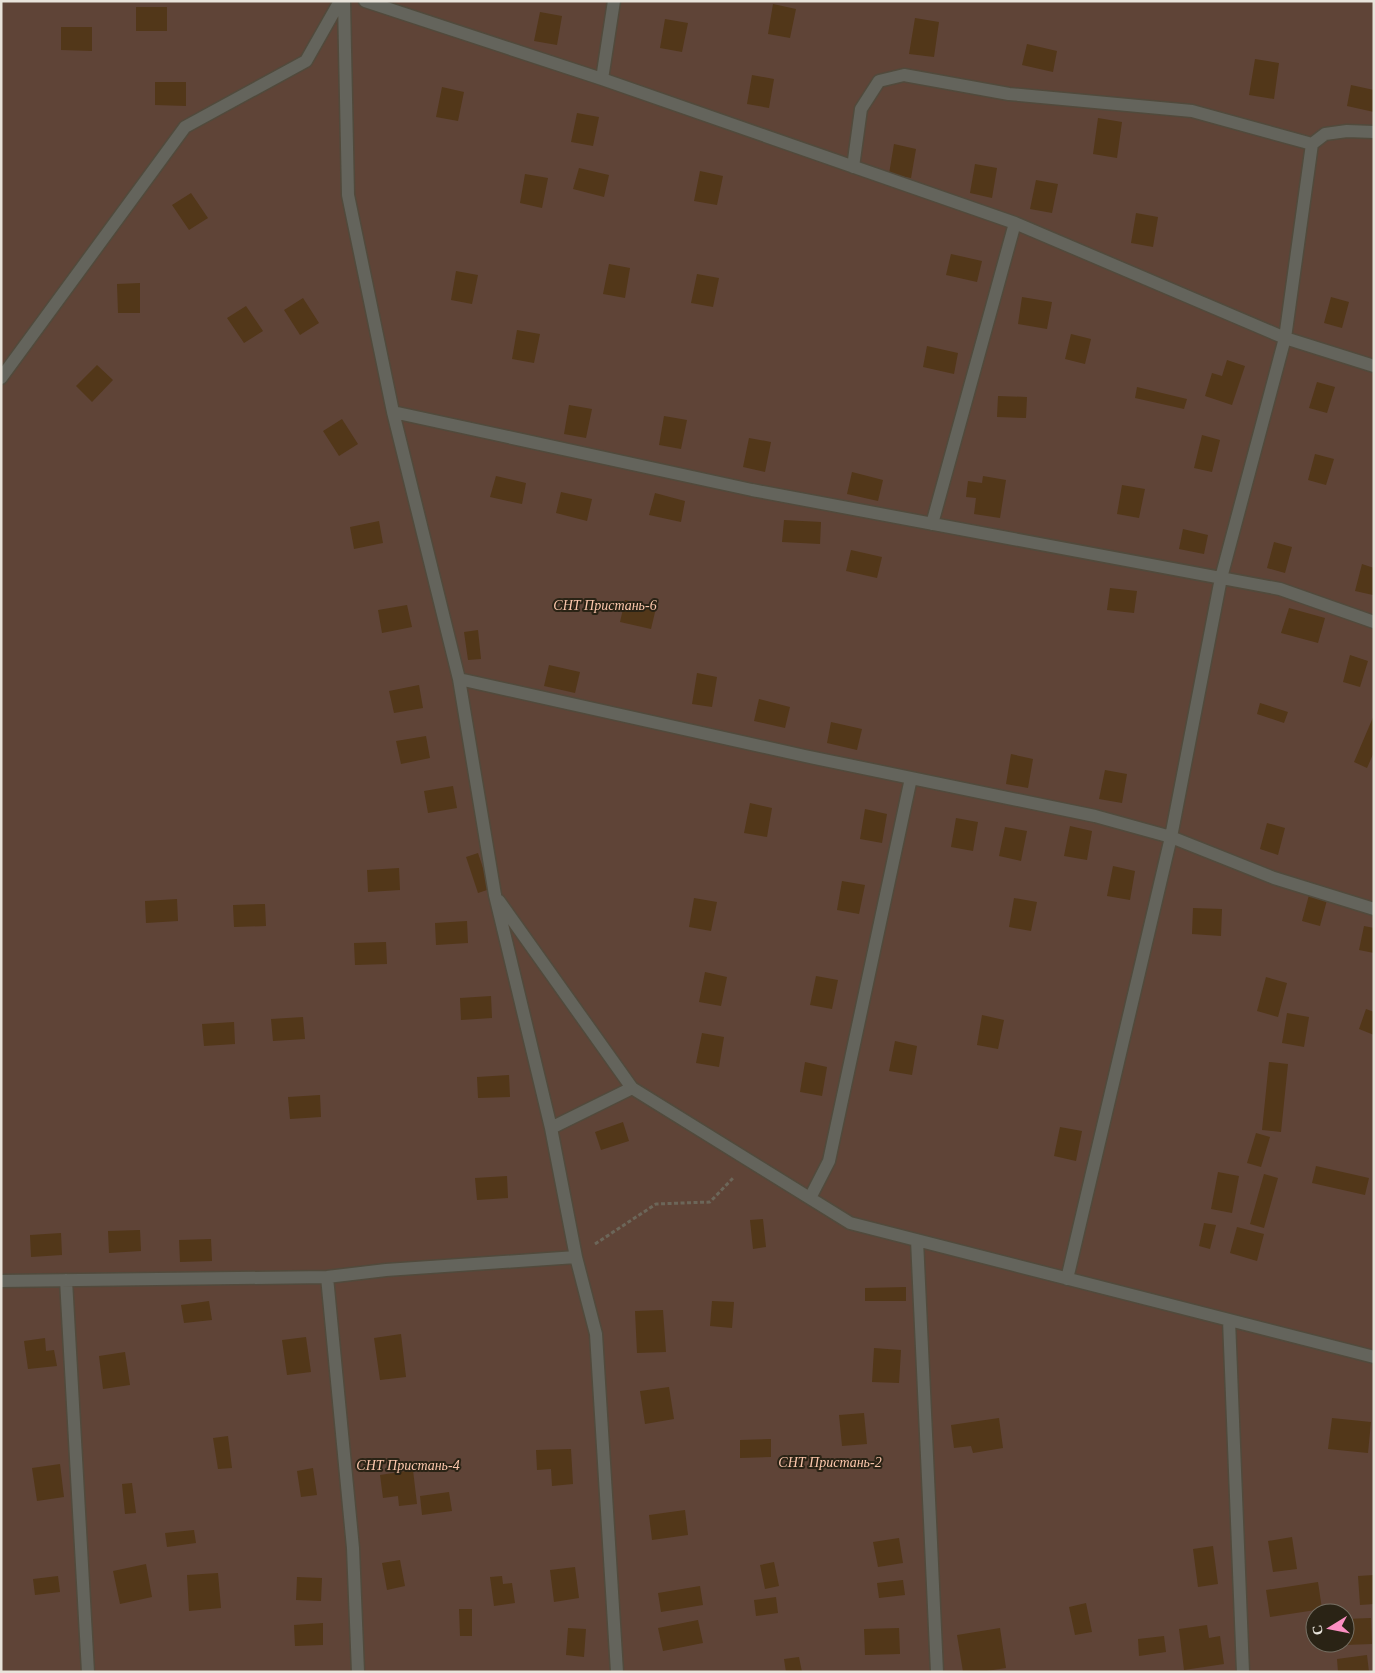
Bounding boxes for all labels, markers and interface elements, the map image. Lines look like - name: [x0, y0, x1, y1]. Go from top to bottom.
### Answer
- park label: СНТ Пристань-6: [553, 598, 657, 613]
- park label: СНТ Пристань-2: [778, 1455, 882, 1470]
- park label: СНТ Пристань-4: [356, 1458, 460, 1473]
- north arrow: [1305, 1603, 1355, 1653]
- text: С: [1309, 1624, 1326, 1636]

